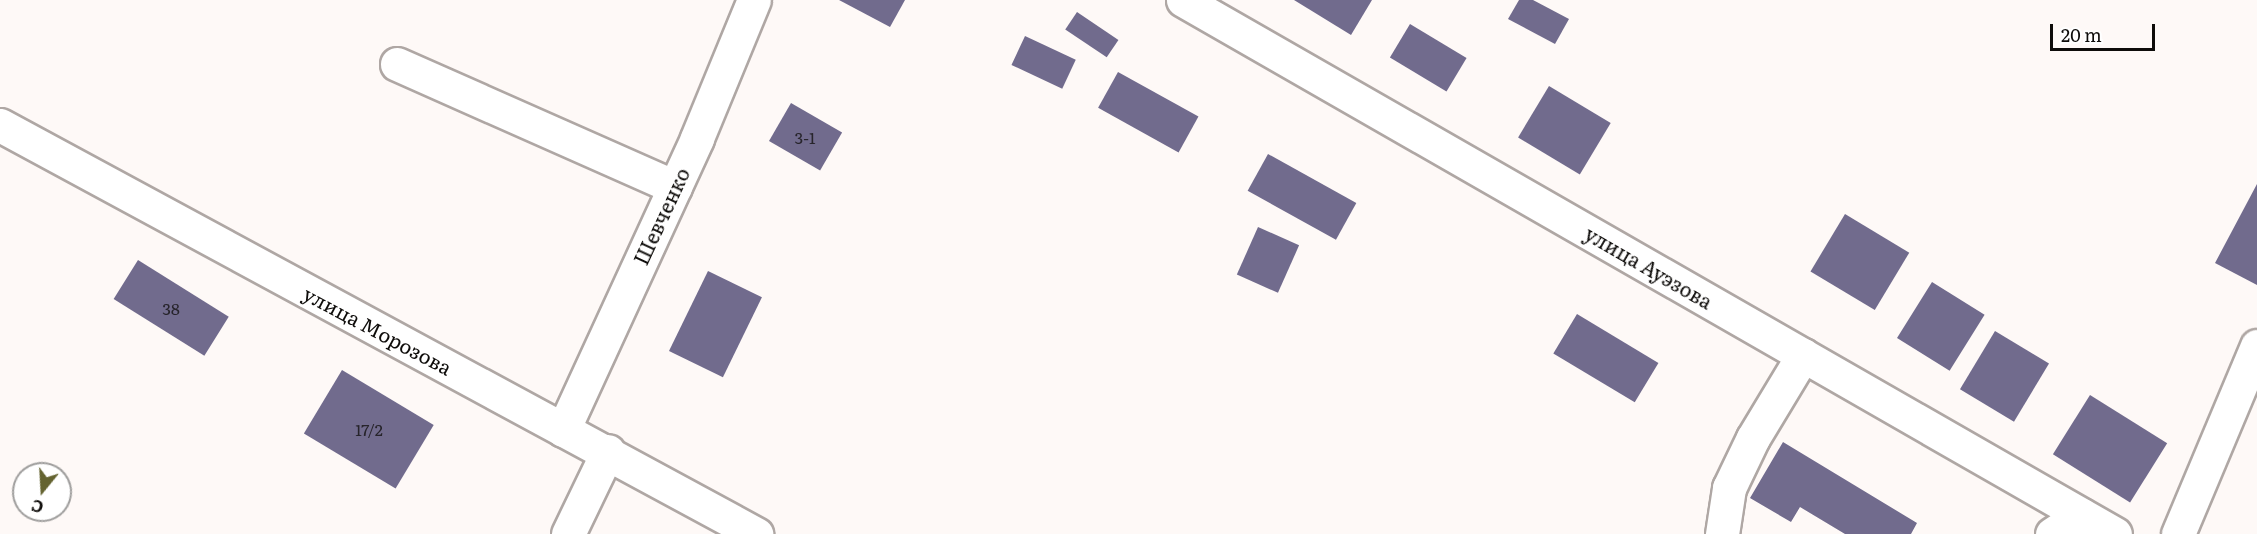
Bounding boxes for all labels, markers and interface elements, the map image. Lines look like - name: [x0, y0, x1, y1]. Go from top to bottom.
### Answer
- scale bar: [2053, 12, 2158, 50]
- text: 20 m: [2061, 21, 2102, 48]
- house number: 3-1: [795, 127, 815, 147]
- street label: Шевченко: [628, 164, 694, 268]
- street label: улица Ауэзова: [1581, 221, 1717, 313]
- street label: улица Морозова: [300, 281, 456, 379]
- house number: 38: [162, 298, 180, 318]
- house number: 17/2: [355, 419, 383, 439]
- north arrow: [12, 462, 72, 522]
- text: С: [28, 494, 46, 520]

